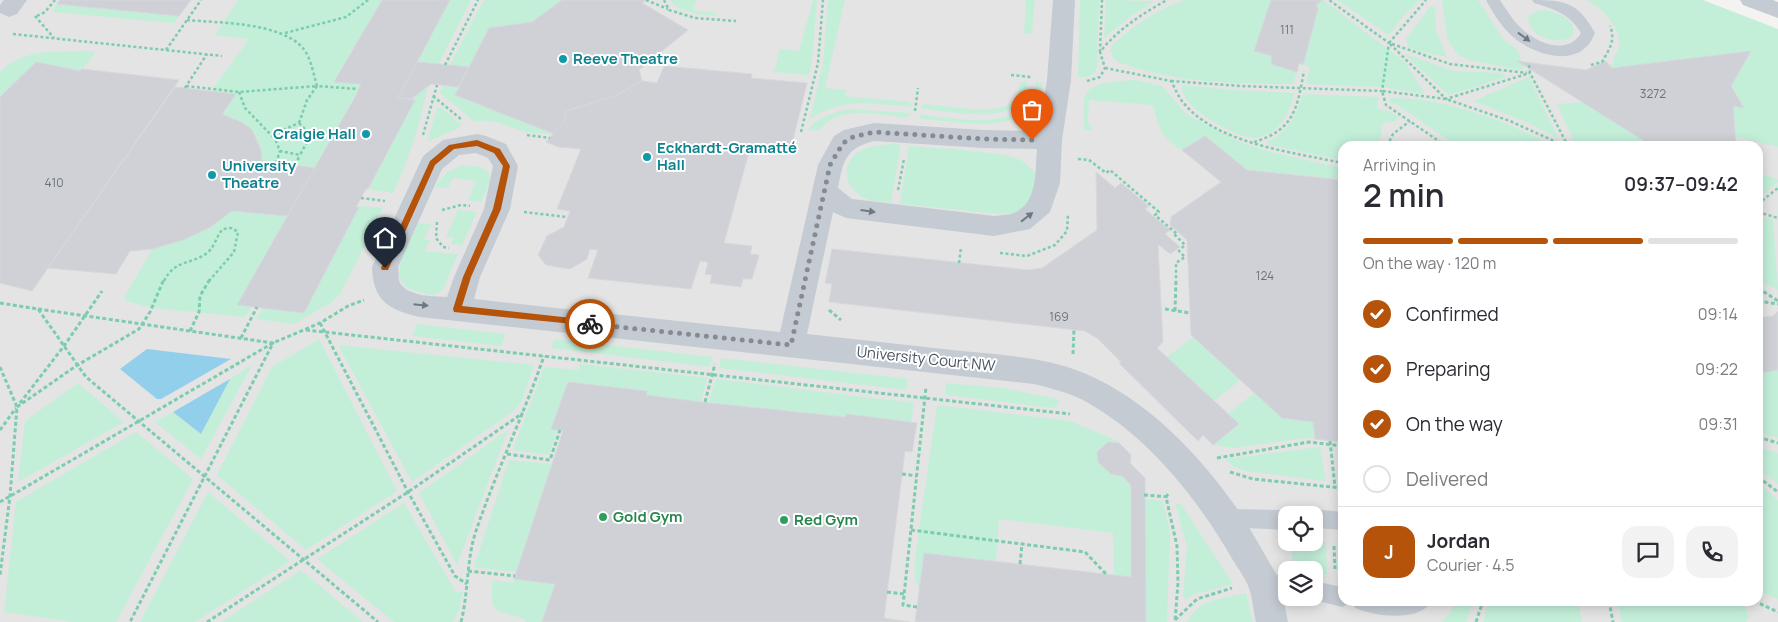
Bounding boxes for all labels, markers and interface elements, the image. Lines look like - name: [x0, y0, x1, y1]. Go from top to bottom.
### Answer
- house number: 111: [1280, 21, 1294, 38]
- one-way arrow: [1517, 32, 1530, 43]
- place label: Reeve Theatre: [573, 48, 678, 69]
- marker: Reeve Theatre: [557, 53, 569, 65]
- house number: 3272: [1640, 85, 1666, 102]
- pin: [1011, 89, 1053, 140]
- icon: bag: [1018, 96, 1046, 124]
- place label: Craigie Hall: [273, 123, 356, 144]
- marker: Craigie Hall: [360, 128, 372, 140]
- place label: Eckhardt-Gramatté Hall: [657, 137, 797, 175]
- marker: Eckhardt-Gramatté Hall: [641, 151, 653, 163]
- text: Arriving in: [1363, 154, 1436, 176]
- place label: University Theatre: [222, 155, 297, 193]
- marker: University Theatre: [206, 169, 218, 181]
- text: 09:37–09:42: [1624, 171, 1738, 197]
- text: 2 min: [1363, 173, 1445, 217]
- house number: 410: [44, 174, 64, 191]
- one-way arrow: [860, 207, 876, 215]
- one-way arrow: [1020, 212, 1034, 222]
- pin: [364, 217, 406, 268]
- icon: home: [371, 224, 399, 252]
- text: On the way · 120 m: [1363, 252, 1496, 274]
- house number: 124: [1256, 267, 1274, 284]
- courier: [565, 299, 615, 349]
- icon: check: [1363, 300, 1391, 328]
- one-way arrow: [413, 301, 429, 309]
- text: Confirmed: [1406, 301, 1499, 327]
- text: 09:14: [1698, 303, 1738, 325]
- house number: 169: [1049, 308, 1069, 325]
- icon: bike: [576, 310, 604, 338]
- street label: University Court NW: [856, 341, 996, 376]
- icon: check: [1363, 355, 1391, 383]
- text: Preparing: [1406, 356, 1491, 382]
- text: 09:22: [1695, 358, 1738, 380]
- icon: check: [1363, 410, 1391, 438]
- text: On the way: [1406, 411, 1503, 437]
- text: 09:31: [1698, 413, 1738, 435]
- text: Delivered: [1406, 466, 1488, 492]
- place label: Gold Gym: [613, 506, 683, 527]
- map controls: [1278, 506, 1323, 606]
- button: locate: [1278, 506, 1323, 551]
- place label: Red Gym: [794, 509, 858, 530]
- marker: Gold Gym: [597, 511, 609, 523]
- marker: Red Gym: [778, 514, 790, 526]
- button: chat: [1622, 526, 1674, 578]
- button: phone: [1686, 526, 1738, 578]
- text: Jordan: [1427, 528, 1490, 554]
- text: J: [1384, 539, 1394, 565]
- text: Courier · 4.5: [1427, 554, 1514, 576]
- button: layers: [1278, 561, 1323, 606]

